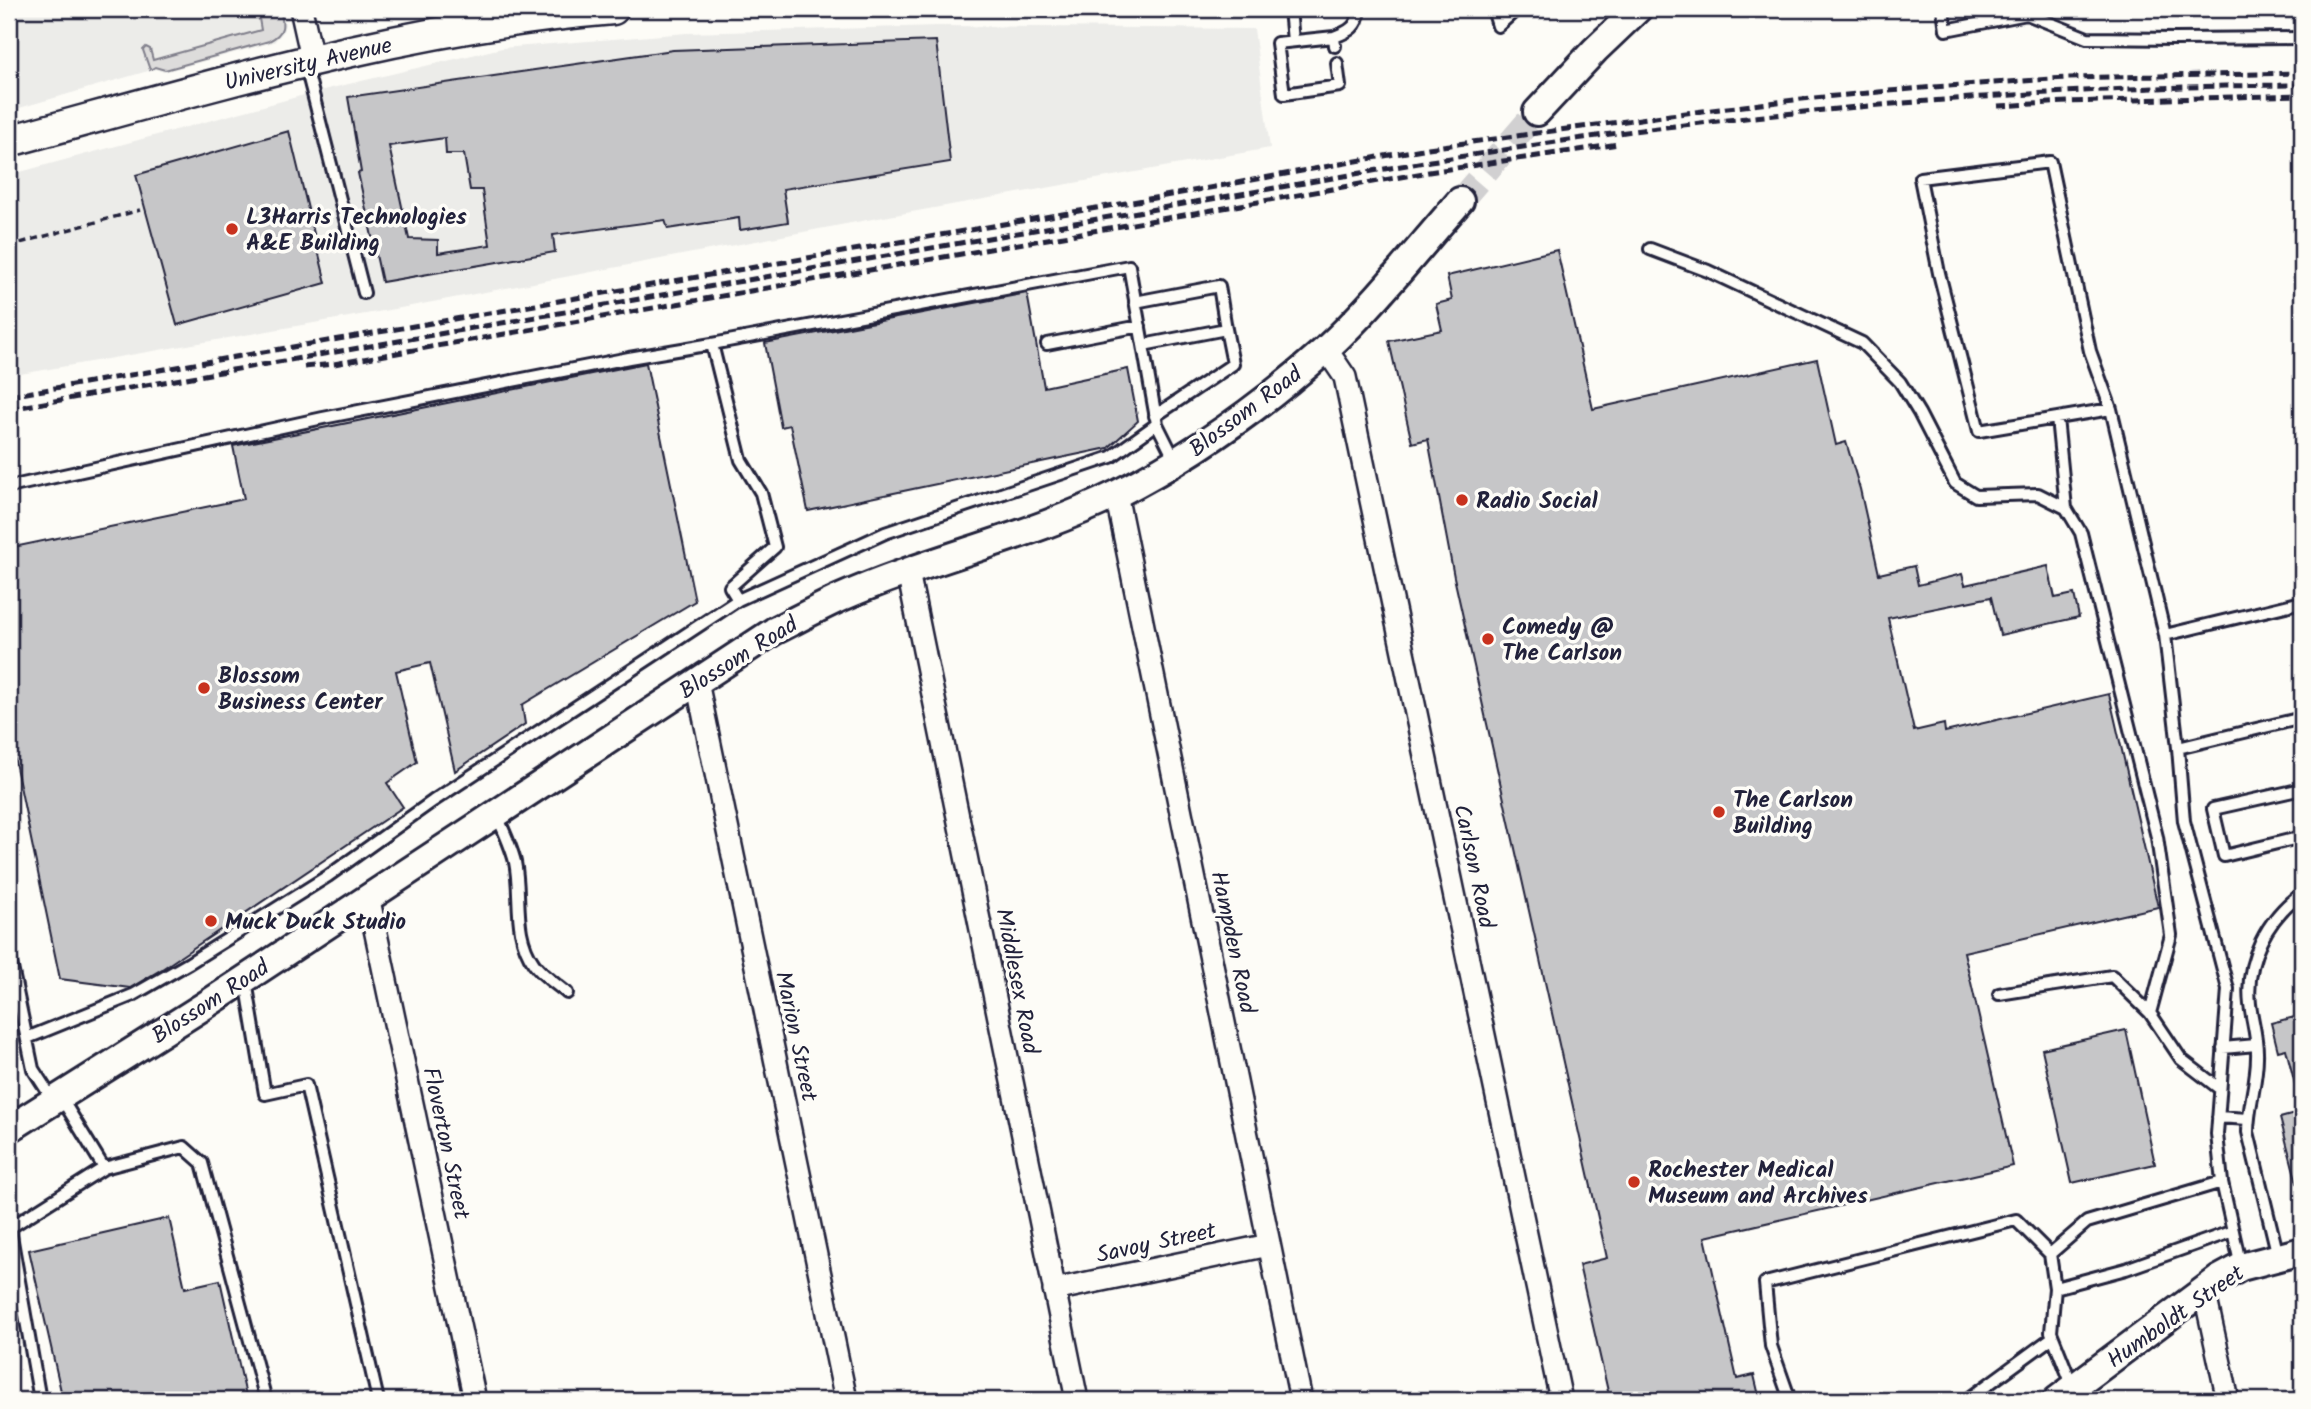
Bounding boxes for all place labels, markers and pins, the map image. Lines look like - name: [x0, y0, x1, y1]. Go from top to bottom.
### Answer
- place label: L3Harris Technologies A&E Building: [246, 200, 467, 262]
- marker: L3Harris Technologies A&E Building: [224, 221, 240, 237]
- place label: Radio Social: [1476, 484, 1598, 520]
- marker: Radio Social: [1454, 492, 1470, 508]
- place label: Comedy @ The Carlson: [1502, 610, 1622, 672]
- marker: Comedy @ The Carlson: [1480, 631, 1496, 647]
- place label: Blossom Business Center: [218, 659, 384, 721]
- marker: Blossom Business Center: [196, 680, 212, 696]
- place label: The Carlson Building: [1733, 783, 1853, 845]
- marker: The Carlson Building: [1711, 804, 1727, 820]
- place label: Muck Duck Studio: [225, 905, 406, 941]
- marker: Muck Duck Studio: [203, 913, 219, 929]
- place label: Rochester Medical Museum and Archives: [1648, 1153, 1868, 1215]
- marker: Rochester Medical Museum and Archives: [1626, 1174, 1642, 1190]

